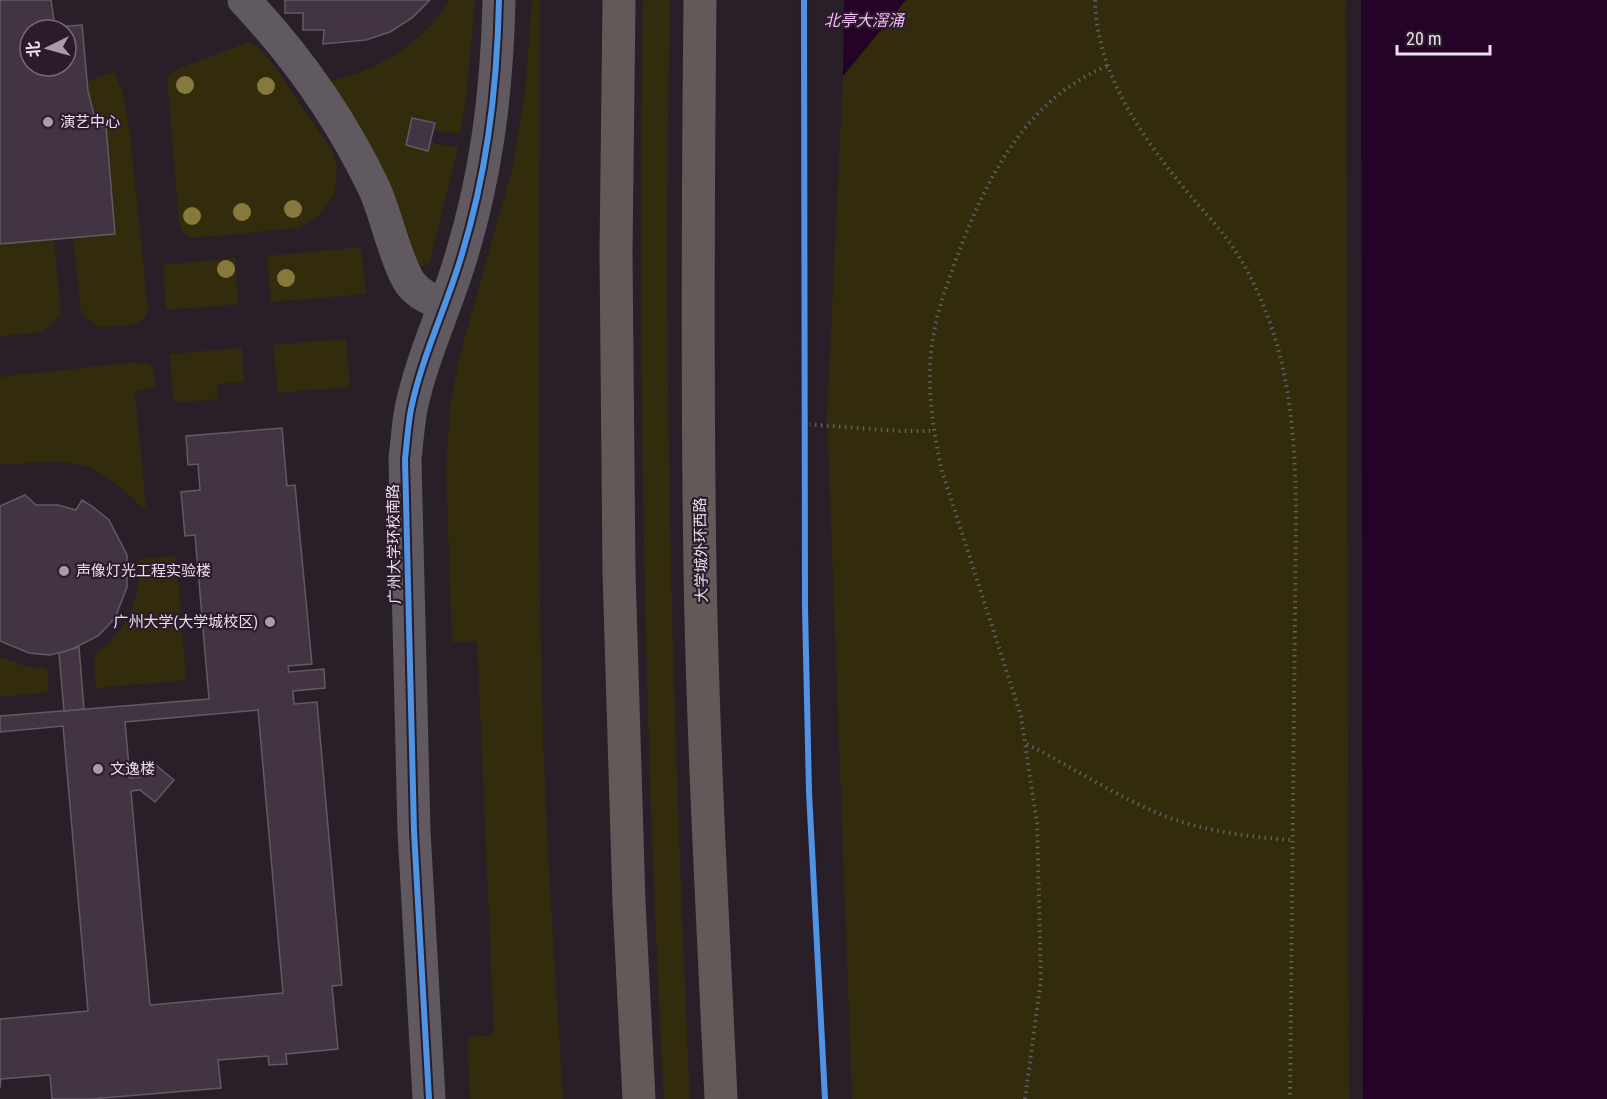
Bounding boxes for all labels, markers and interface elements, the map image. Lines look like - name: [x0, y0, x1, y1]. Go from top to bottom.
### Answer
- water label: 北亭大滘涌: [824, 11, 906, 30]
- north arrow: [18, 18, 78, 78]
- scale bar: [1397, 18, 1490, 56]
- text: 20 m: [1406, 28, 1441, 49]
- text: 北: [23, 40, 44, 58]
- place label: 演艺中心: [60, 113, 120, 131]
- marker: 演艺中心: [41, 115, 55, 129]
- street label: 广州大学环校南路: [384, 484, 404, 604]
- street label: 大学城外环西路: [691, 497, 711, 603]
- place label: 声像灯光工程实验楼: [76, 562, 211, 580]
- marker: 声像灯光工程实验楼: [57, 564, 71, 578]
- place label: 广州大学(大学城校区): [114, 613, 258, 631]
- marker: 广州大学(大学城校区): [263, 615, 277, 629]
- place label: 文逸楼: [110, 760, 155, 778]
- marker: 文逸楼: [91, 762, 105, 776]

